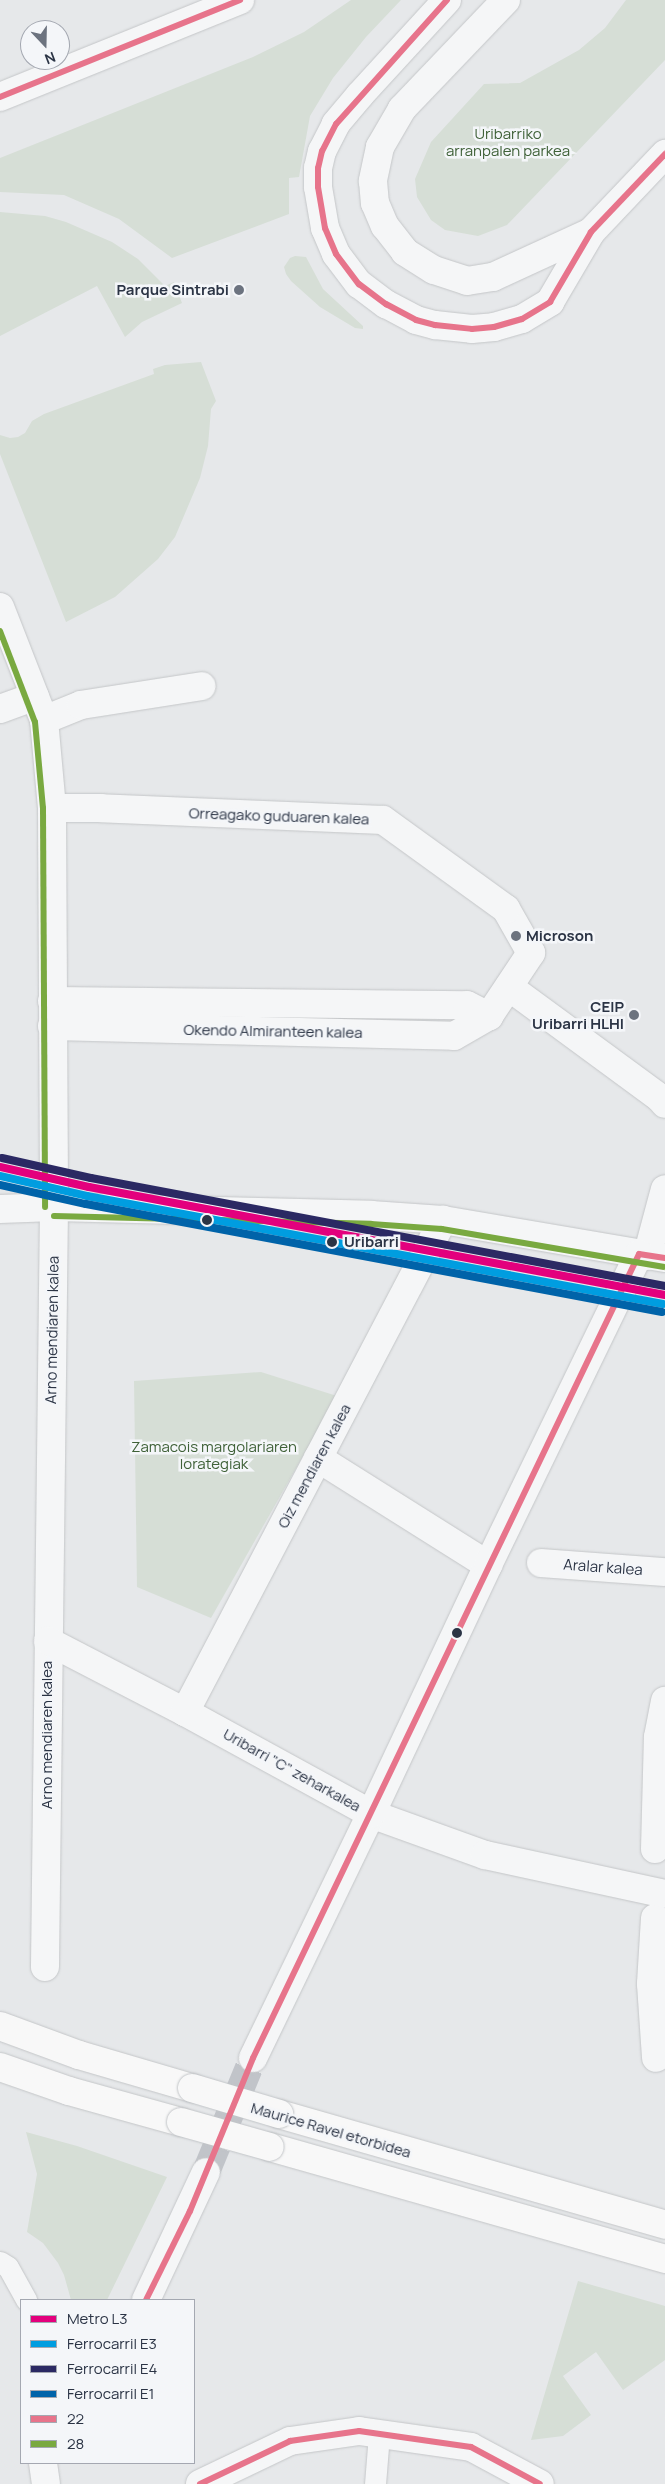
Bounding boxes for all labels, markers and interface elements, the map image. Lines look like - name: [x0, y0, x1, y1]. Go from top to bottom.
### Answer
- north arrow: [20, 20, 70, 70]
- text: N: [42, 48, 58, 69]
- park label: Uribarriko arranpalen parkea: [446, 124, 570, 159]
- place label: Parque Sintrabi: [116, 281, 229, 299]
- marker: Parque Sintrabi: [233, 284, 245, 296]
- street label: Orreagako guduaren kalea: [188, 804, 370, 828]
- place label: Microson: [526, 927, 593, 945]
- marker: Microson: [510, 930, 522, 942]
- place label: CEIP Uribarri HLHI: [532, 997, 624, 1032]
- marker: CEIP Uribarri HLHI: [628, 1009, 640, 1021]
- street label: Okendo Almiranteen kalea: [183, 1020, 363, 1042]
- unlabelled marker: [202, 1215, 212, 1225]
- marker: Uribarri: [323, 1233, 341, 1251]
- place label: Uribarri: [344, 1233, 399, 1251]
- street label: Arno mendiaren kalea: [42, 1256, 62, 1404]
- street label: Oiz mendiaren kalea: [274, 1401, 354, 1531]
- park label: Zamacois margolariaren lorategiak: [131, 1437, 297, 1472]
- street label: Aralar kalea: [563, 1555, 643, 1579]
- unlabelled marker: [452, 1628, 462, 1638]
- street label: Arno mendiaren kalea: [38, 1661, 56, 1809]
- street label: Uribarri "C" zeharkalea: [220, 1725, 364, 1815]
- street label: Maurice Ravel etorbidea: [249, 2099, 413, 2161]
- legend: [20, 2299, 195, 2464]
- text: Metro L3: [67, 2308, 127, 2329]
- text: Ferrocarril E3: [67, 2333, 157, 2354]
- text: Ferrocarril E4: [67, 2358, 157, 2379]
- text: Ferrocarril E1: [67, 2383, 154, 2404]
- text: 22: [67, 2408, 84, 2429]
- text: 28: [67, 2433, 84, 2454]

